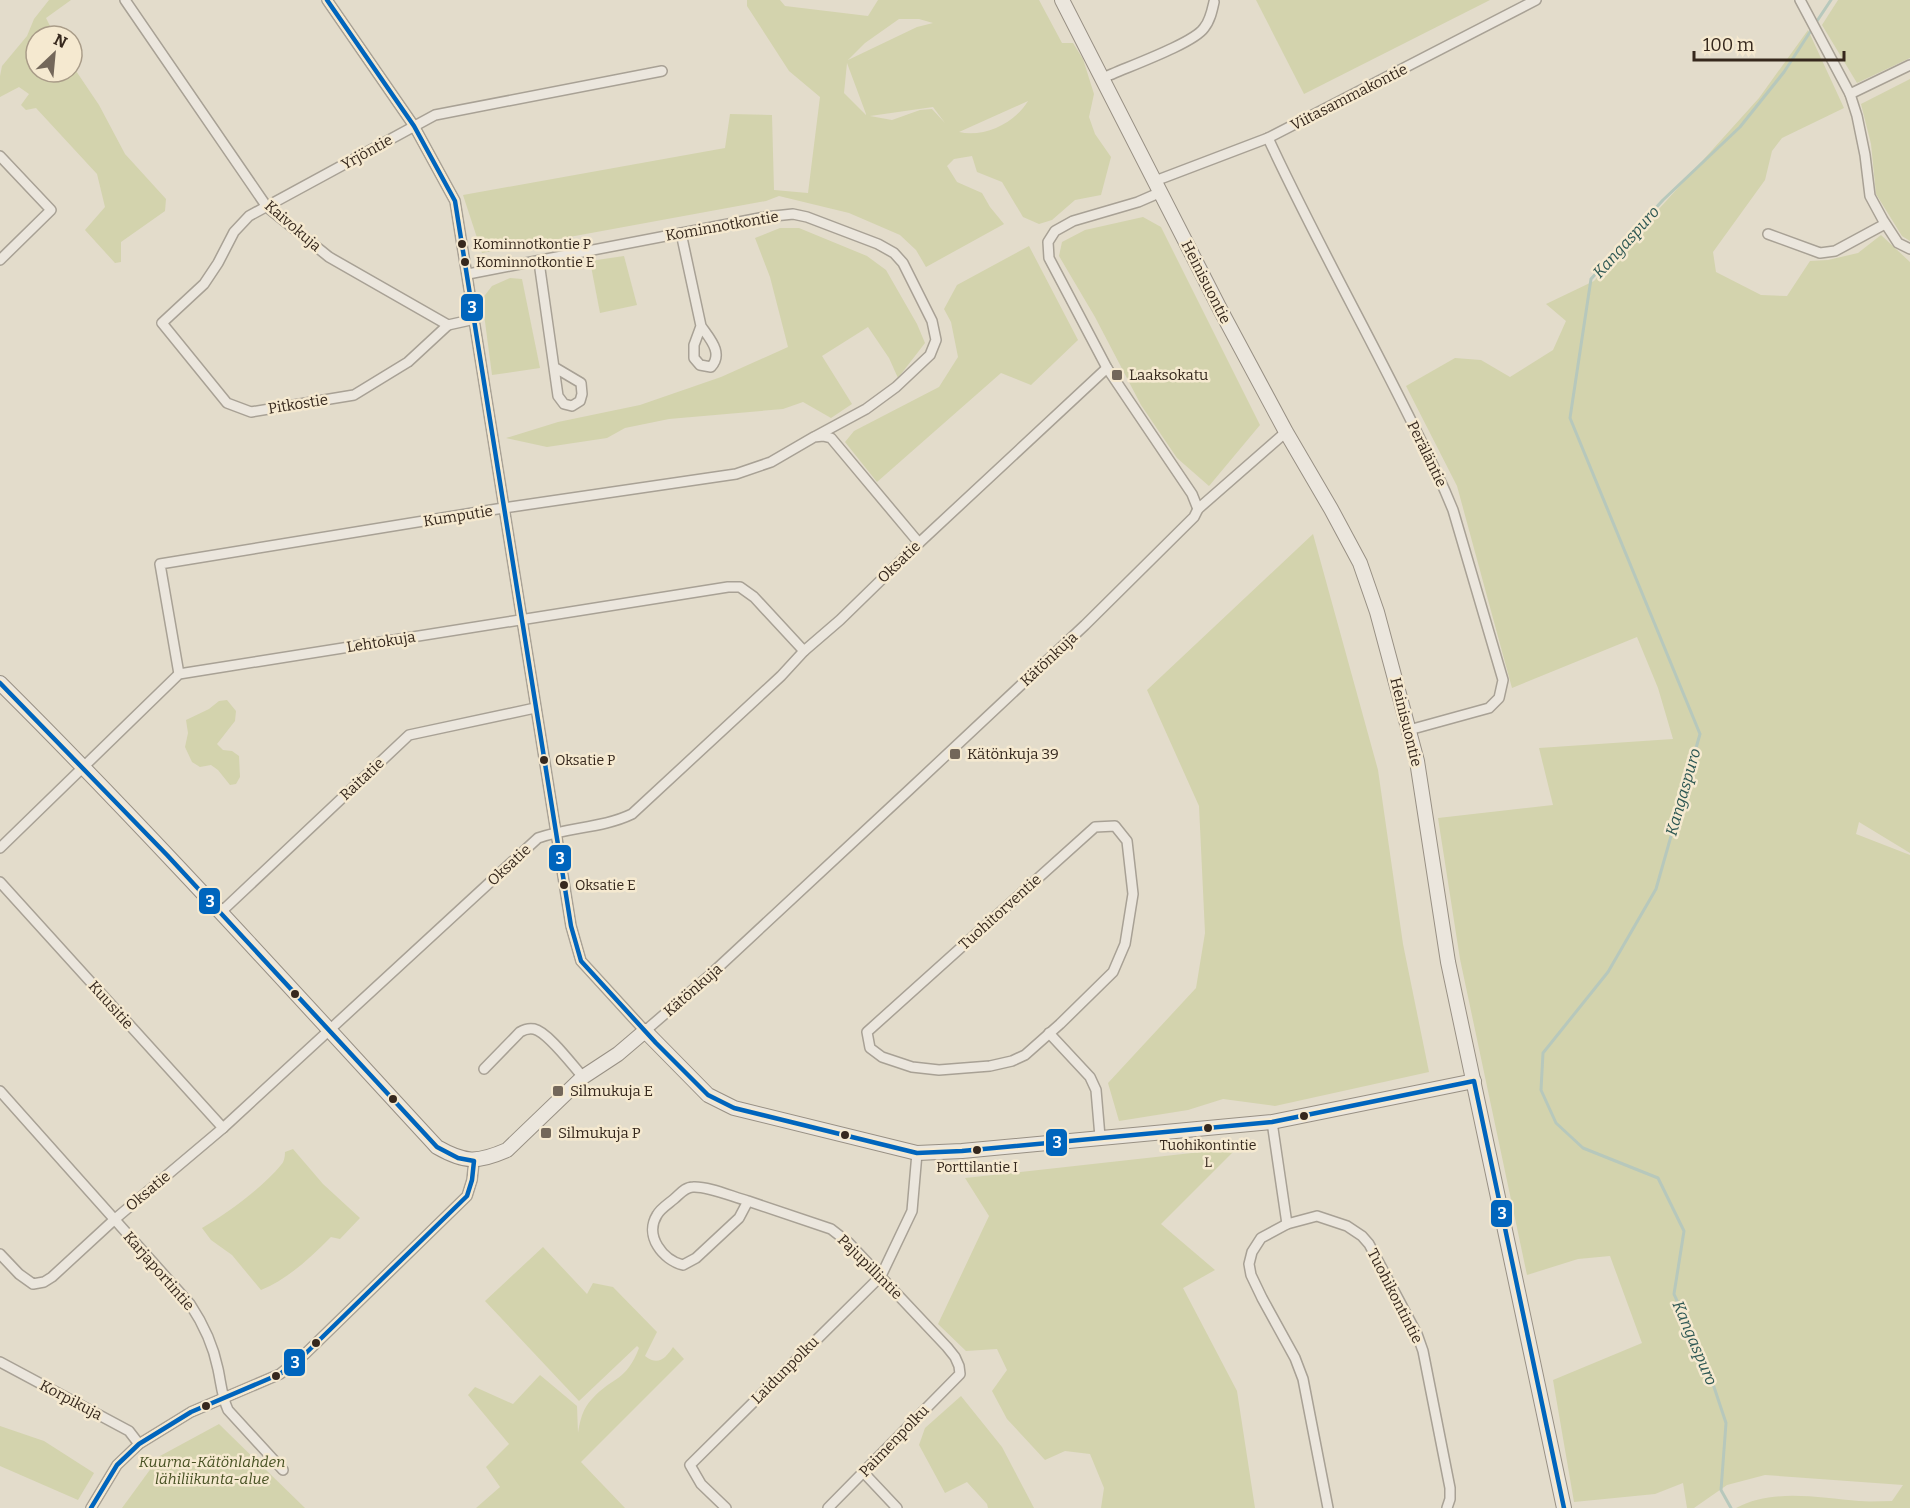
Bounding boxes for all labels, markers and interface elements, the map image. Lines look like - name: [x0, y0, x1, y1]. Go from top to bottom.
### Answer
- north arrow: [24, 24, 84, 84]
- scale bar: [1694, 24, 1844, 62]
- text: N: [51, 30, 70, 52]
- text: 100 m: [1703, 34, 1754, 56]
- street label: Viitasammakontie: [1288, 60, 1410, 134]
- street label: Yrjöntie: [338, 131, 396, 173]
- street label: Kaivokuja: [261, 197, 325, 255]
- water label: Kangaspuro: [1589, 202, 1663, 282]
- street label: Kominnotkontie: [664, 207, 780, 245]
- place label: Kominnotkontie P: [473, 236, 591, 253]
- street label: Heinisuontie: [1177, 237, 1235, 327]
- marker: Kominnotkontie P: [456, 238, 468, 250]
- place label: Kominnotkontie E: [476, 254, 594, 271]
- marker: Kominnotkontie E: [459, 256, 471, 268]
- line badge: 3: [460, 293, 484, 322]
- text: 3: [467, 298, 477, 317]
- place label: Laaksokatu: [1129, 366, 1208, 384]
- marker: Laaksokatu: [1110, 368, 1124, 382]
- street label: Pitkostie: [267, 390, 329, 418]
- street label: Peräläntie: [1403, 418, 1451, 490]
- street label: Kumputie: [422, 502, 494, 530]
- street label: Oksatie: [874, 537, 924, 587]
- street label: Lehtokuja: [345, 628, 417, 656]
- street label: Kätönkuja: [1017, 628, 1081, 690]
- street label: Heinisuontie: [1386, 676, 1426, 768]
- place label: Kätönkuja 39: [967, 745, 1059, 763]
- water label: Kangaspuro: [1661, 746, 1705, 838]
- marker: Kätönkuja 39: [948, 747, 962, 761]
- place label: Oksatie P: [555, 752, 615, 769]
- street label: Raitatie: [336, 754, 388, 804]
- marker: Oksatie P: [538, 754, 550, 766]
- street label: Oksatie: [484, 840, 534, 890]
- line badge: 3: [548, 844, 572, 872]
- text: 3: [555, 849, 565, 868]
- street label: Tuohitorventie: [955, 870, 1045, 954]
- place label: Oksatie E: [575, 877, 636, 894]
- marker: Oksatie E: [558, 879, 570, 891]
- line badge: 3: [198, 887, 221, 915]
- text: 3: [205, 892, 215, 911]
- street label: Kätönkuja: [660, 960, 726, 1020]
- street label: Kuusitie: [85, 977, 137, 1033]
- unlabelled marker: [289, 988, 301, 1000]
- place label: Silmukuja E: [570, 1082, 653, 1100]
- marker: Silmukuja E: [551, 1084, 565, 1098]
- unlabelled marker: [387, 1093, 399, 1105]
- unlabelled marker: [1298, 1110, 1310, 1122]
- marker: Tuohikontintie L: [1202, 1122, 1214, 1134]
- place label: Silmukuja P: [558, 1124, 641, 1142]
- marker: Silmukuja P: [539, 1126, 553, 1140]
- line badge: 3: [1045, 1128, 1068, 1157]
- unlabelled marker: [839, 1129, 851, 1141]
- text: 3: [1052, 1133, 1062, 1152]
- place label: Tuohikontintie L: [1160, 1137, 1256, 1171]
- marker: Porttilantie I: [971, 1144, 983, 1156]
- place label: Porttilantie I: [936, 1159, 1018, 1176]
- street label: Oksatie: [122, 1167, 174, 1215]
- line badge: 3: [1490, 1199, 1513, 1228]
- text: 3: [1497, 1204, 1507, 1223]
- street label: Karjaportintie: [120, 1228, 198, 1314]
- street label: Pajupillintie: [834, 1231, 906, 1303]
- street label: Tuohikontintie: [1363, 1246, 1427, 1346]
- water label: Kangaspuro: [1669, 1298, 1721, 1388]
- street label: Laidunpolku: [748, 1333, 822, 1407]
- unlabelled marker: [310, 1337, 322, 1349]
- line badge: 3: [283, 1348, 306, 1377]
- text: 3: [290, 1353, 300, 1372]
- unlabelled marker: [270, 1370, 282, 1382]
- street label: Korpikuja: [37, 1376, 105, 1424]
- unlabelled marker: [200, 1400, 212, 1412]
- street label: Paimenpolku: [855, 1401, 933, 1481]
- park label: Kuurna-Kätönlahden lähiliikunta-alue: [139, 1453, 285, 1488]

